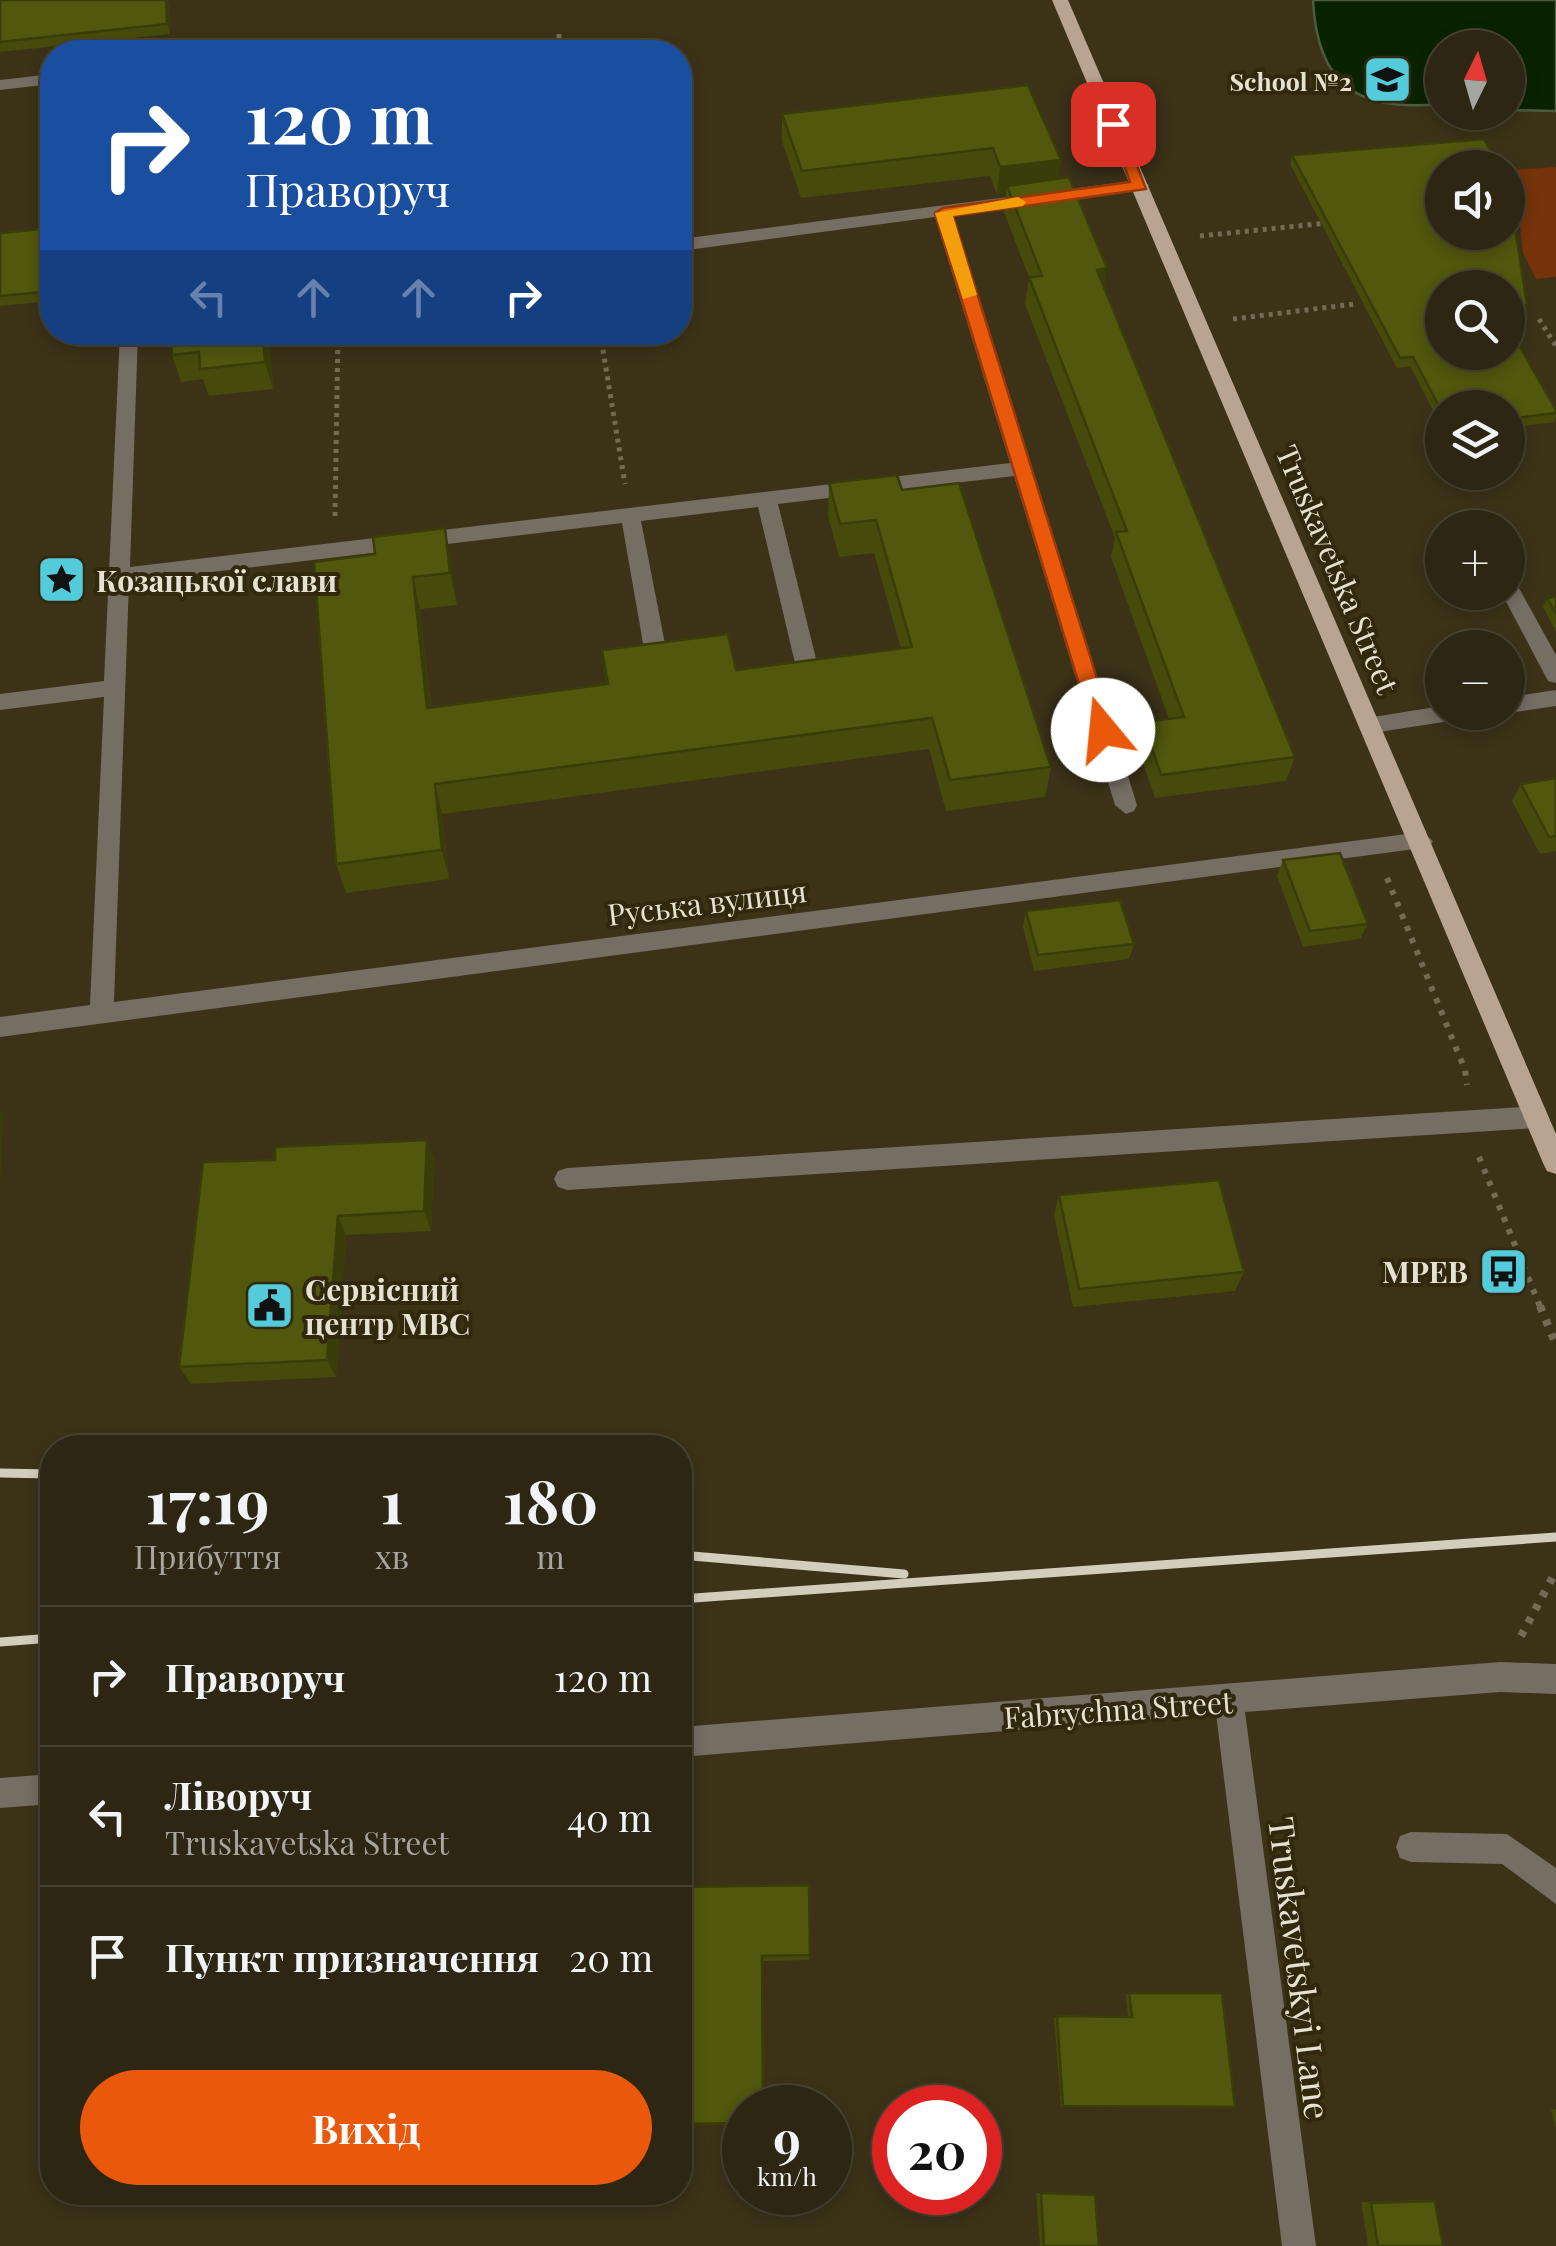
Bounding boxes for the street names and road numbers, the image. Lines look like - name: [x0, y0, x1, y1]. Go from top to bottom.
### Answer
- street label: Truskavetska Street: [1268, 439, 1409, 700]
- street label: Руська вулиця: [605, 870, 809, 934]
- street label: Fabrychna Street: [1002, 1681, 1234, 1737]
- street label: Truskavetskyi Lane: [1259, 1814, 1343, 2122]

